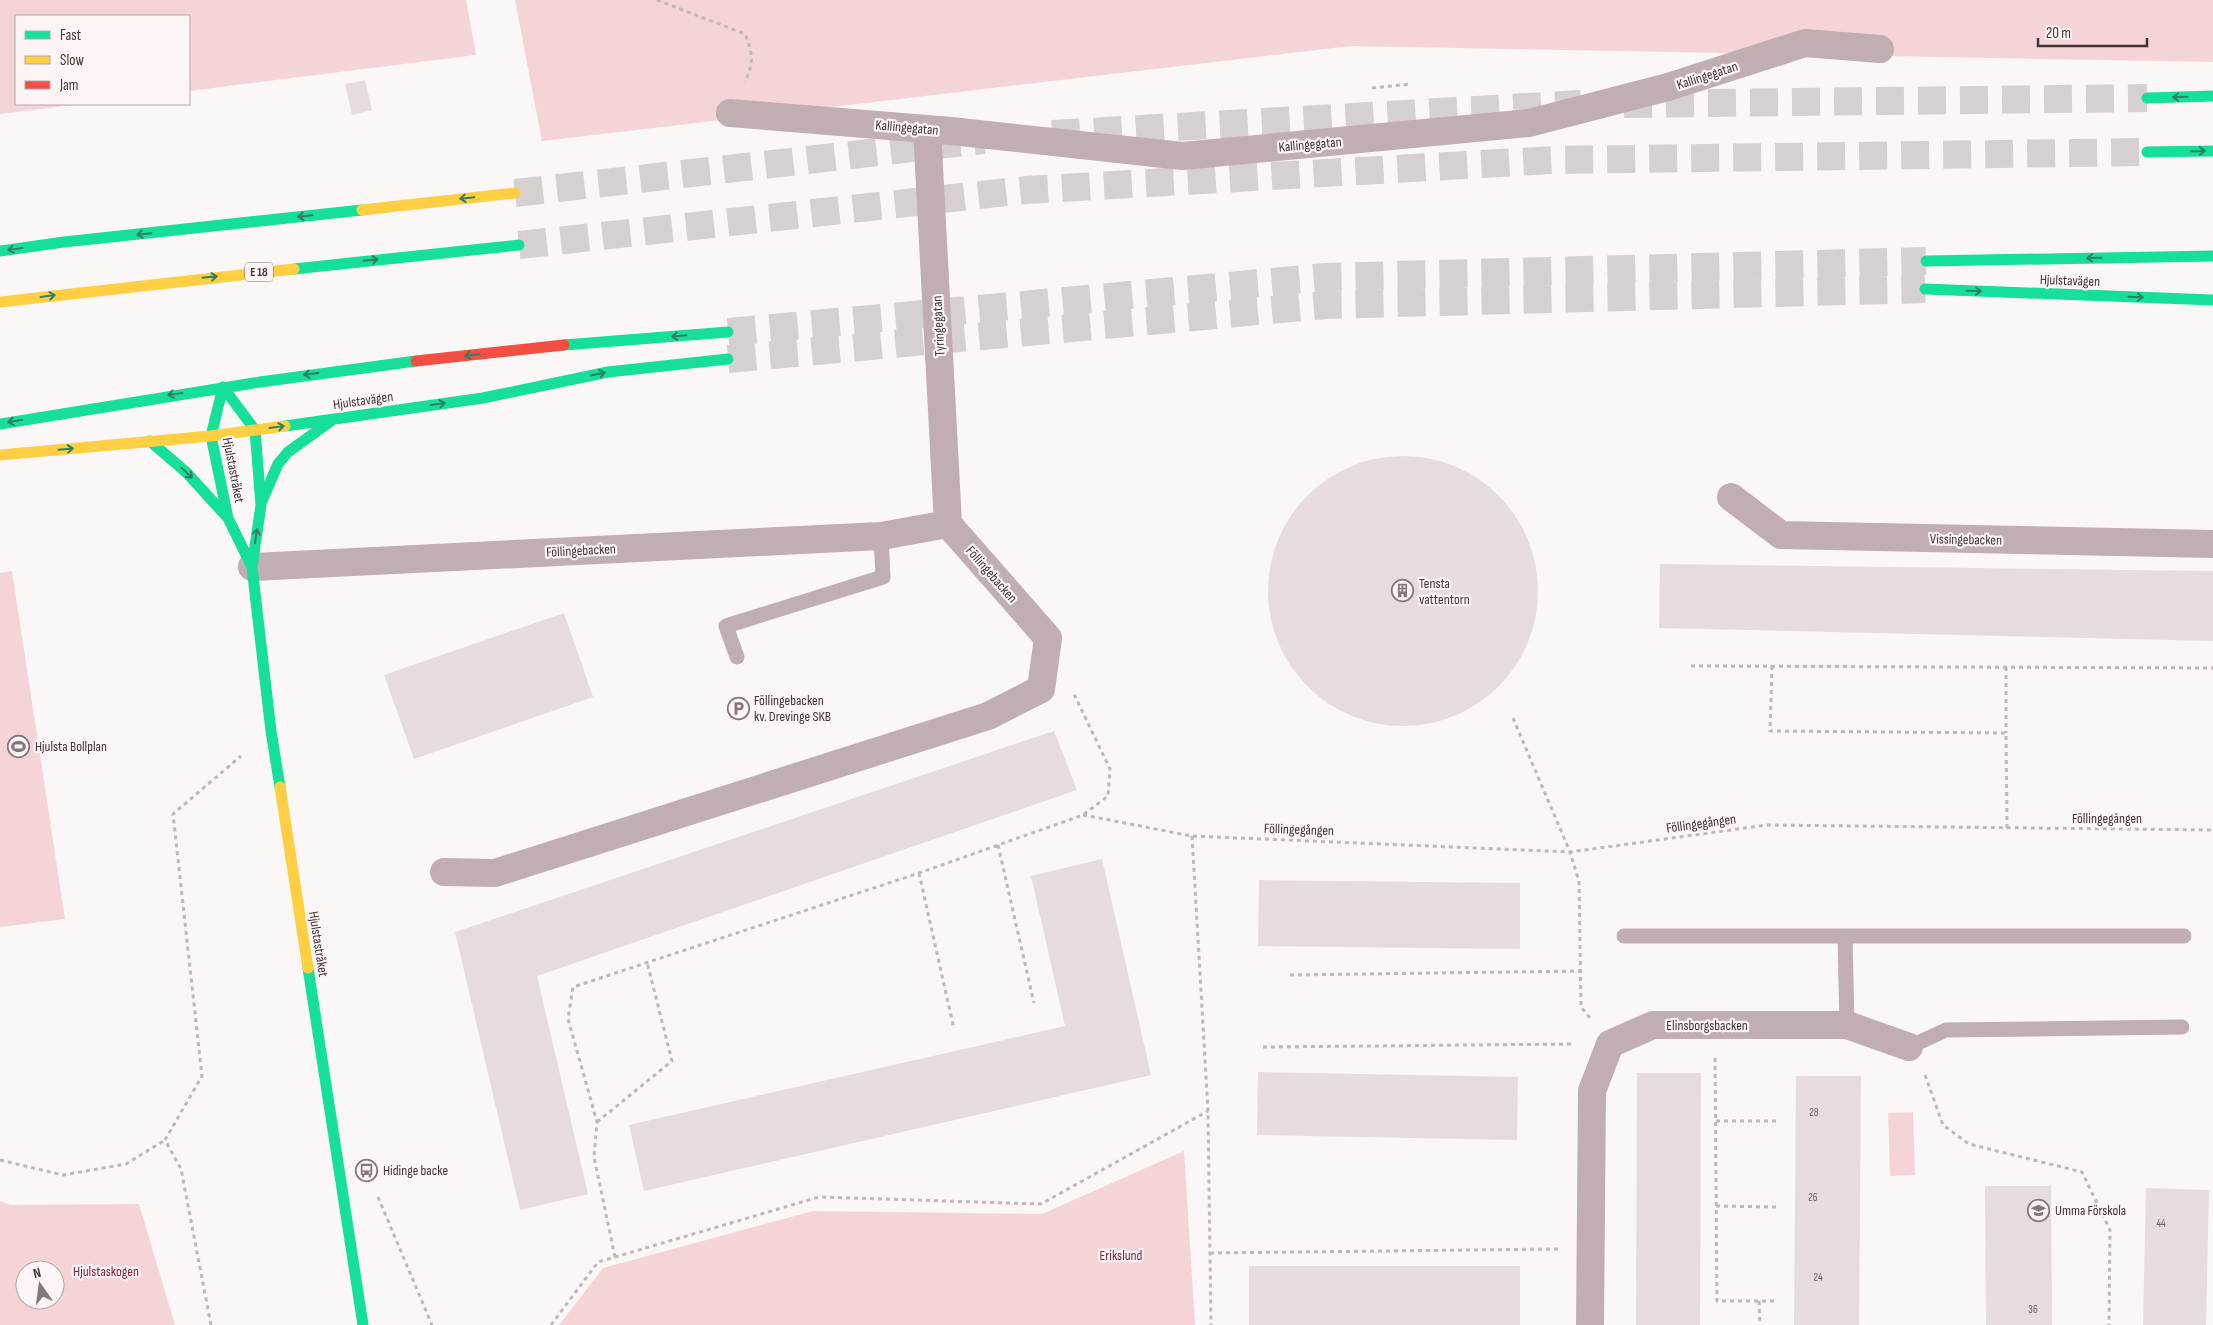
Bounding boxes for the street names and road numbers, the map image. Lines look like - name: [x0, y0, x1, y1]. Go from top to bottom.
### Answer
- street label: Kallingegatan: [1674, 58, 1740, 93]
- street label: Kallingegatan: [875, 116, 939, 139]
- street label: Kallingegatan: [1278, 133, 1342, 156]
- road number: E 18: [245, 262, 273, 282]
- street label: Hjulstavägen: [2040, 271, 2100, 290]
- street label: Tyringegatan: [928, 295, 949, 357]
- street label: Hjulstavägen: [332, 388, 394, 413]
- street label: Hjulstastråket: [219, 436, 248, 504]
- street label: Vissingebacken: [1930, 530, 2002, 549]
- street label: Föllingebacken: [546, 540, 616, 561]
- street label: Föllingebacken: [962, 542, 1021, 606]
- street label: Föllingegången: [1665, 810, 1737, 837]
- street label: Föllingegången: [2072, 810, 2142, 827]
- street label: Föllingegången: [1264, 820, 1334, 839]
- street label: Hjulstastråket: [305, 910, 332, 978]
- street label: Elinsborgsbacken: [1666, 1017, 1748, 1034]

